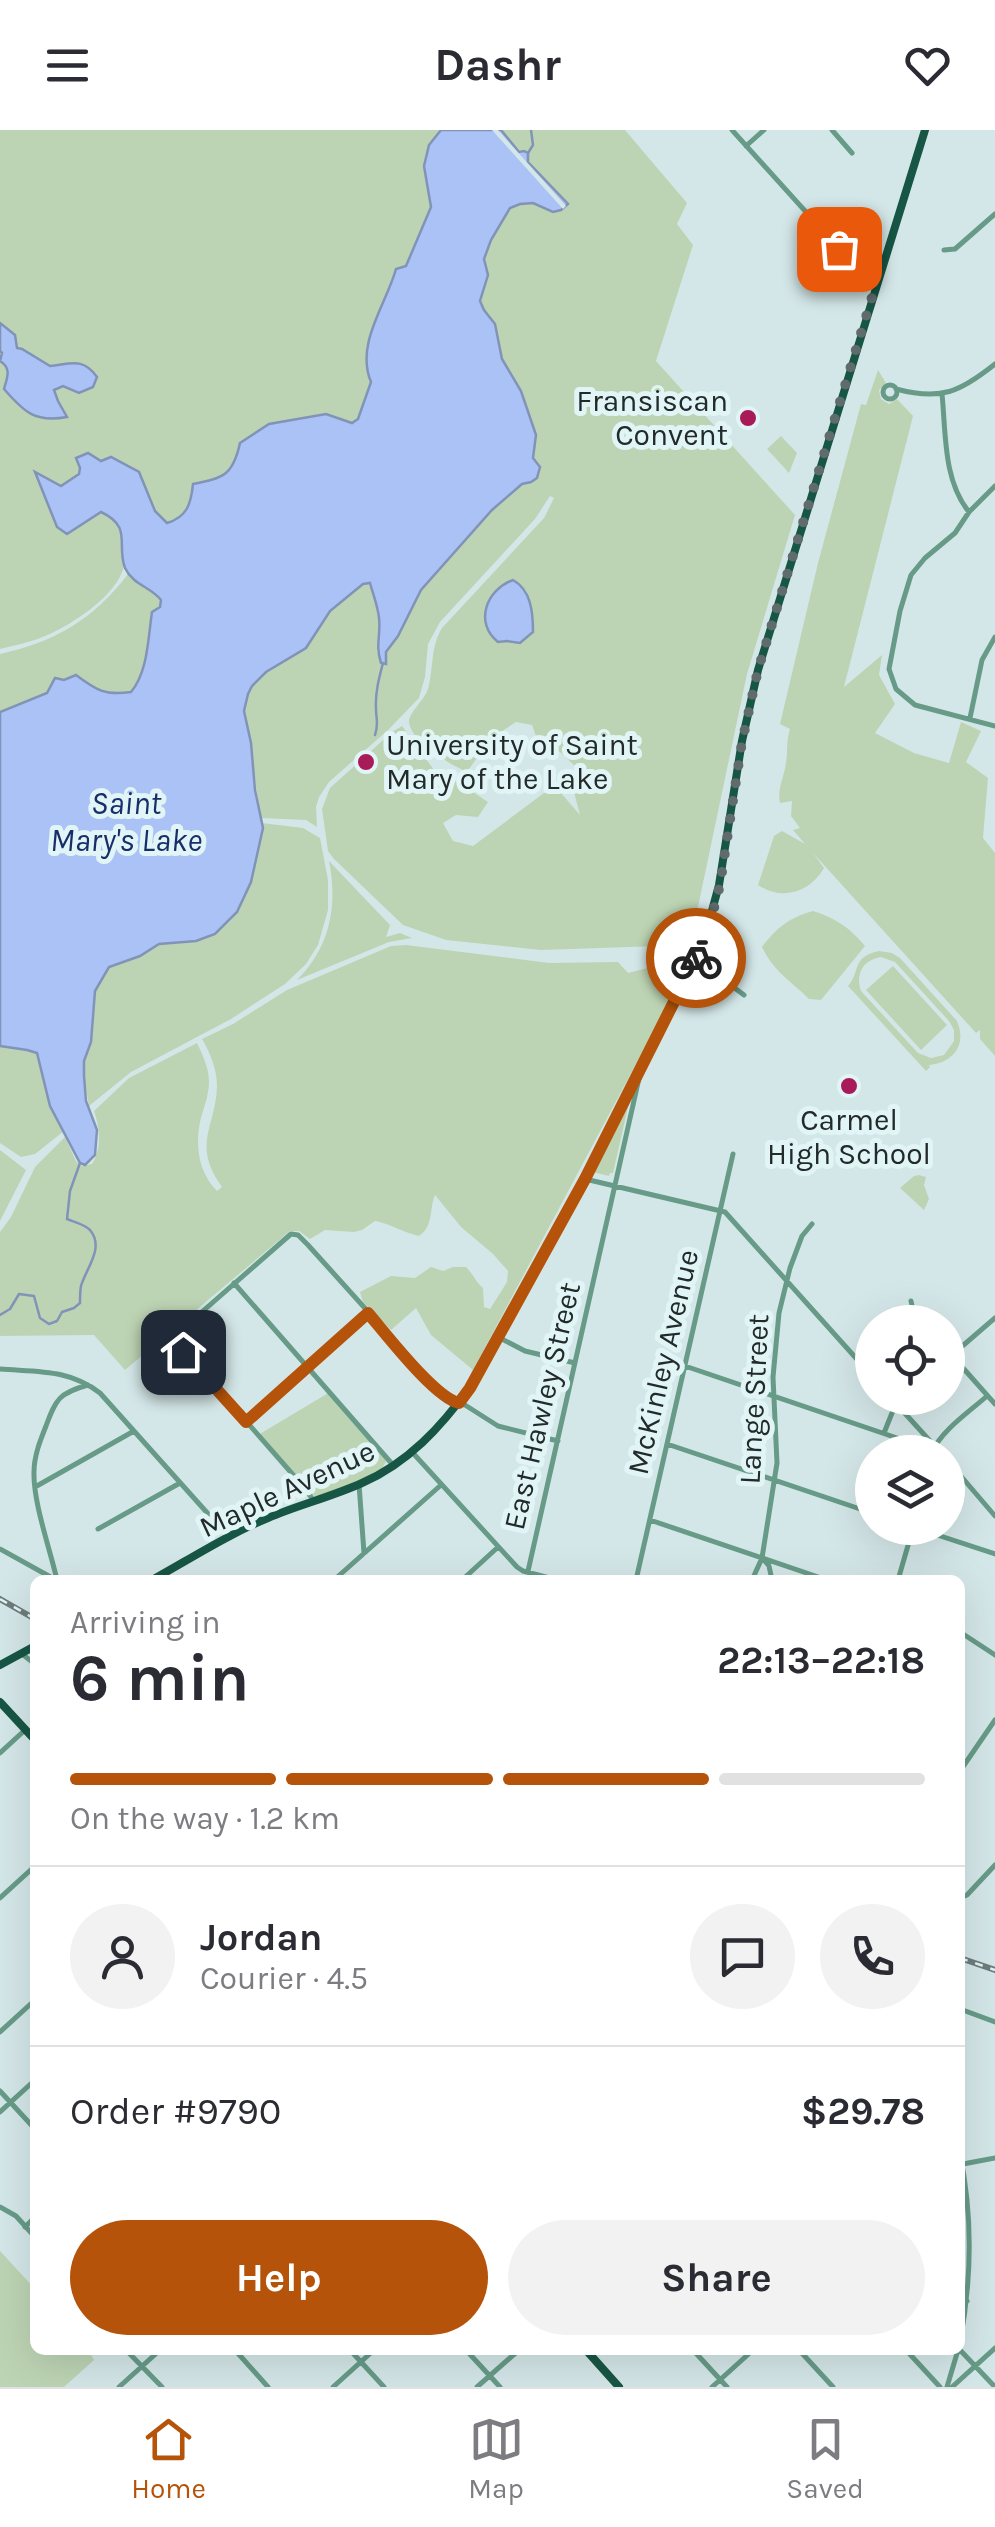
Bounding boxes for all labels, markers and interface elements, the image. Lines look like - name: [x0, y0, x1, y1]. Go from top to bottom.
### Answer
- icon: menu: [40, 38, 95, 93]
- icon: heart: [900, 38, 955, 93]
- text: Dashr: [434, 39, 561, 91]
- pin: [797, 207, 882, 292]
- icon: bag: [812, 222, 867, 277]
- place label: Fransiscan Convent: [576, 383, 728, 453]
- marker: Fransiscan Convent: [737, 407, 759, 429]
- place label: University of Saint Mary of the Lake: [386, 727, 638, 797]
- marker: University of Saint Mary of the Lake: [355, 751, 377, 773]
- water label: Saint Mary's Lake: [50, 785, 202, 859]
- courier: [646, 908, 746, 1008]
- icon: bike: [669, 931, 724, 986]
- marker: Carmel High School: [838, 1075, 860, 1097]
- place label: Carmel High School: [767, 1102, 931, 1172]
- street label: McKinley Avenue: [620, 1246, 706, 1478]
- street label: East Hawley Street: [496, 1279, 588, 1533]
- map controls: [855, 1305, 965, 1545]
- button: locate: [855, 1305, 965, 1415]
- pin: [141, 1310, 226, 1395]
- street label: Lange Street: [732, 1313, 776, 1485]
- icon: home: [156, 1325, 211, 1380]
- street label: Maple Avenue: [194, 1433, 380, 1545]
- button: layers: [855, 1435, 965, 1545]
- text: Arriving in: [70, 1604, 221, 1641]
- text: 22:13–22:18: [717, 1638, 925, 1683]
- text: 6 min: [70, 1640, 249, 1716]
- text: On the way · 1.2 km: [70, 1800, 340, 1837]
- button: person: [70, 1904, 175, 2009]
- button: chat: [690, 1904, 795, 2009]
- button: phone: [820, 1904, 925, 2009]
- text: Jordan: [200, 1915, 323, 1960]
- text: Courier · 4.5: [200, 1960, 368, 1997]
- text: Order #9790: [70, 2089, 281, 2134]
- text: $29.78: [801, 2089, 925, 2134]
- button: Help: [70, 2220, 488, 2335]
- button: Share: [508, 2220, 925, 2335]
- tab: Home: [131, 2412, 206, 2505]
- tab: Map: [468, 2412, 524, 2505]
- tab: Saved: [786, 2412, 864, 2505]

